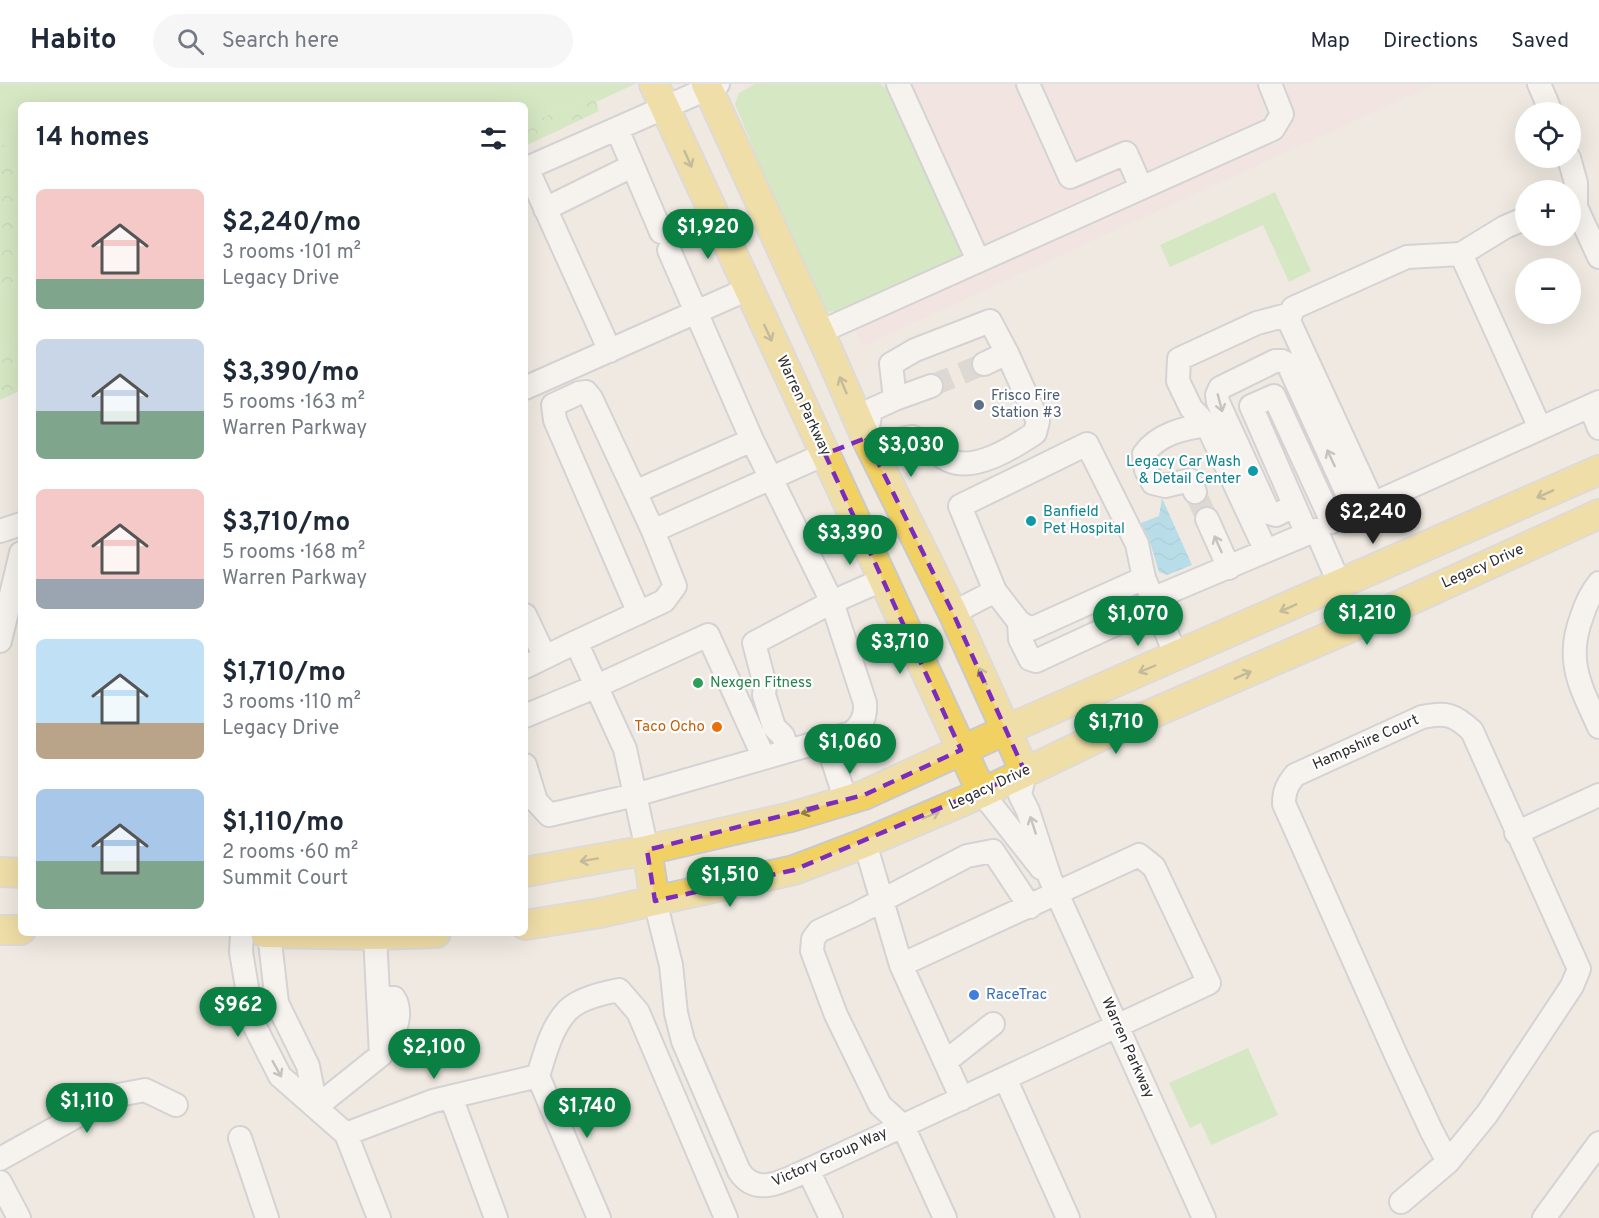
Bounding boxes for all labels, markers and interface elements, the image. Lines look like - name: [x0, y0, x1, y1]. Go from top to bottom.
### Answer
- search box: [153, 14, 573, 68]
- text: Habito: [30, 23, 117, 59]
- icon: search: [174, 25, 207, 58]
- text: Search here: [222, 28, 339, 55]
- text: Map: [1310, 28, 1350, 55]
- text: Directions: [1383, 28, 1478, 55]
- text: Saved: [1511, 28, 1569, 55]
- map controls: [1515, 102, 1581, 324]
- button: locate: [1515, 102, 1581, 168]
- text: 14 homes: [36, 122, 150, 155]
- icon: filters: [477, 122, 510, 155]
- one-way arrow: [683, 150, 694, 168]
- button: +: [1515, 180, 1581, 246]
- text: $2,240/mo: [222, 207, 361, 240]
- pin: $1,920: [659, 209, 757, 260]
- icon: home: [84, 213, 156, 285]
- text: $1,920: [677, 215, 739, 241]
- text: 3 rooms · 101 m²: [222, 240, 361, 266]
- button: −: [1515, 258, 1581, 324]
- text: Legacy Drive: [222, 266, 339, 292]
- one-way arrow: [763, 323, 775, 341]
- street label: Warren Parkway: [771, 353, 835, 459]
- text: $3,390/mo: [222, 357, 359, 390]
- icon: home: [84, 363, 156, 435]
- one-way arrow: [837, 376, 848, 394]
- place label: Frisco Fire Station #3: [991, 387, 1062, 423]
- text: 5 rooms · 163 m²: [222, 390, 365, 416]
- one-way arrow: [1215, 393, 1226, 412]
- marker: Frisco Fire Station #3: [972, 398, 986, 412]
- text: Warren Parkway: [222, 416, 367, 442]
- pin: $3,030: [862, 427, 960, 478]
- text: $3,030: [878, 433, 944, 459]
- one-way arrow: [1324, 450, 1336, 468]
- place label: Legacy Car Wash & Detail Center: [1126, 453, 1241, 489]
- marker: Legacy Car Wash & Detail Center: [1246, 464, 1260, 478]
- one-way arrow: [1537, 489, 1555, 500]
- pin: $2,240: [1324, 494, 1422, 545]
- text: $2,240: [1339, 500, 1407, 526]
- place label: Banfield Pet Hospital: [1043, 503, 1125, 539]
- text: $3,710/mo: [222, 507, 350, 540]
- icon: home: [84, 513, 156, 585]
- marker: Banfield Pet Hospital: [1024, 514, 1038, 528]
- pin: $3,390: [801, 515, 899, 566]
- text: $3,390: [817, 521, 883, 547]
- one-way arrow: [1211, 535, 1223, 553]
- text: 5 rooms · 168 m²: [222, 540, 365, 566]
- street label: Legacy Drive: [1439, 540, 1527, 594]
- text: Warren Parkway: [222, 566, 367, 592]
- pin: $1,210: [1318, 595, 1416, 646]
- pin: $1,070: [1089, 596, 1187, 647]
- text: $1,210: [1338, 601, 1396, 627]
- text: $1,070: [1107, 602, 1169, 628]
- one-way arrow: [1279, 603, 1297, 614]
- pin: $3,710: [851, 624, 949, 675]
- text: $3,710: [870, 630, 930, 656]
- text: $1,710/mo: [222, 657, 346, 690]
- icon: home: [84, 663, 156, 735]
- one-way arrow: [1139, 664, 1157, 675]
- one-way arrow: [977, 668, 988, 686]
- one-way arrow: [1234, 669, 1252, 680]
- place label: Nexgen Fitness: [710, 674, 812, 693]
- marker: Nexgen Fitness: [691, 676, 705, 690]
- text: 3 rooms · 110 m²: [222, 690, 361, 716]
- pin: $1,710: [1067, 704, 1165, 755]
- text: $1,710: [1088, 710, 1144, 736]
- street label: Hampshire Court: [1310, 711, 1422, 775]
- text: Legacy Drive: [222, 716, 339, 742]
- place label: Taco Ocho: [634, 718, 705, 737]
- marker: Taco Ocho: [710, 720, 724, 734]
- pin: $1,060: [801, 724, 899, 775]
- text: $1,060: [818, 730, 882, 756]
- street label: Legacy Drive: [946, 761, 1034, 815]
- one-way arrow: [801, 806, 820, 817]
- text: $1,110/mo: [222, 807, 344, 840]
- one-way arrow: [921, 809, 940, 820]
- icon: home: [84, 813, 156, 885]
- one-way arrow: [1026, 816, 1037, 835]
- text: 2 rooms · 60 m²: [222, 840, 358, 866]
- one-way arrow: [580, 855, 600, 866]
- pin: $1,510: [681, 857, 779, 908]
- text: $1,510: [701, 863, 759, 889]
- text: Summit Court: [222, 866, 348, 892]
- place label: RaceTrac: [986, 986, 1047, 1005]
- pin: $962: [202, 987, 274, 1038]
- marker: RaceTrac: [967, 988, 981, 1002]
- text: $962: [214, 993, 262, 1019]
- street label: Warren Parkway: [1096, 994, 1158, 1102]
- pin: $2,100: [385, 1029, 483, 1080]
- text: $2,100: [402, 1035, 466, 1061]
- one-way arrow: [272, 1059, 283, 1077]
- pin: $1,110: [38, 1083, 136, 1134]
- pin: $1,740: [538, 1088, 636, 1139]
- text: $1,110: [60, 1089, 114, 1115]
- text: $1,740: [558, 1094, 616, 1120]
- street label: Victory Group Way: [769, 1124, 891, 1192]

